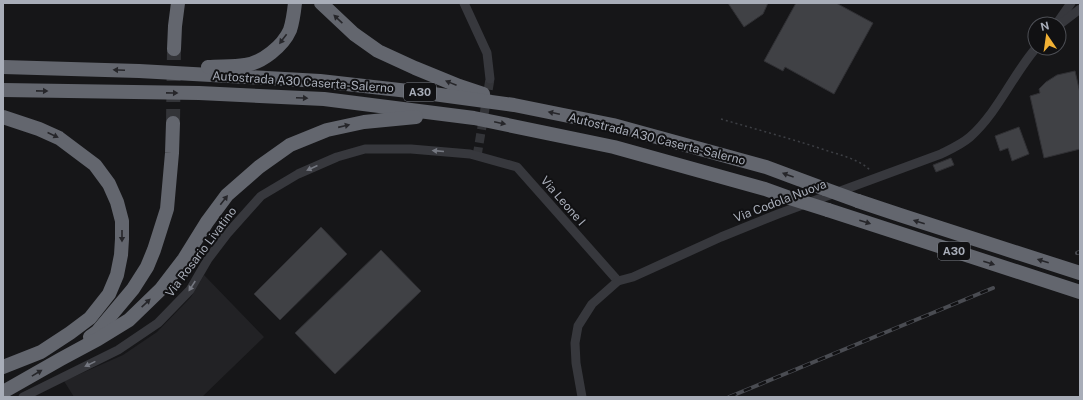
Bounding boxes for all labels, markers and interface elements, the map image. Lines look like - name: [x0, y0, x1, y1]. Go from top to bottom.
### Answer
- one-way arrow: [333, 14, 343, 24]
- north arrow: [1027, 16, 1067, 56]
- text: N: [1039, 19, 1050, 33]
- one-way arrow: [279, 34, 288, 45]
- one-way arrow: [112, 67, 125, 73]
- street label: Autostrada A30 Caserta-Salerno: [212, 69, 395, 95]
- one-way arrow: [444, 79, 456, 85]
- road number: A30: [404, 83, 436, 101]
- one-way arrow: [36, 88, 49, 94]
- one-way arrow: [166, 90, 179, 96]
- one-way arrow: [296, 95, 309, 101]
- one-way arrow: [548, 109, 561, 115]
- street label: Autostrada A30 Caserta-Salerno: [567, 110, 747, 168]
- one-way arrow: [494, 120, 506, 126]
- one-way arrow: [338, 123, 350, 129]
- one-way arrow: [47, 132, 58, 138]
- one-way arrow: [432, 148, 444, 155]
- one-way arrow: [305, 165, 317, 171]
- one-way arrow: [782, 172, 794, 178]
- street label: Via Leone I: [538, 173, 588, 229]
- street label: Via Codola Nuova: [732, 177, 828, 225]
- one-way arrow: [219, 194, 228, 205]
- street label: Via Rosario Livatino: [163, 204, 239, 300]
- one-way arrow: [913, 219, 925, 225]
- one-way arrow: [860, 220, 872, 226]
- one-way arrow: [119, 230, 125, 243]
- road number: A30: [938, 242, 970, 260]
- one-way arrow: [1037, 258, 1049, 264]
- one-way arrow: [983, 260, 995, 266]
- one-way arrow: [188, 281, 196, 291]
- one-way arrow: [141, 299, 151, 308]
- one-way arrow: [84, 360, 96, 367]
- one-way arrow: [31, 370, 43, 377]

